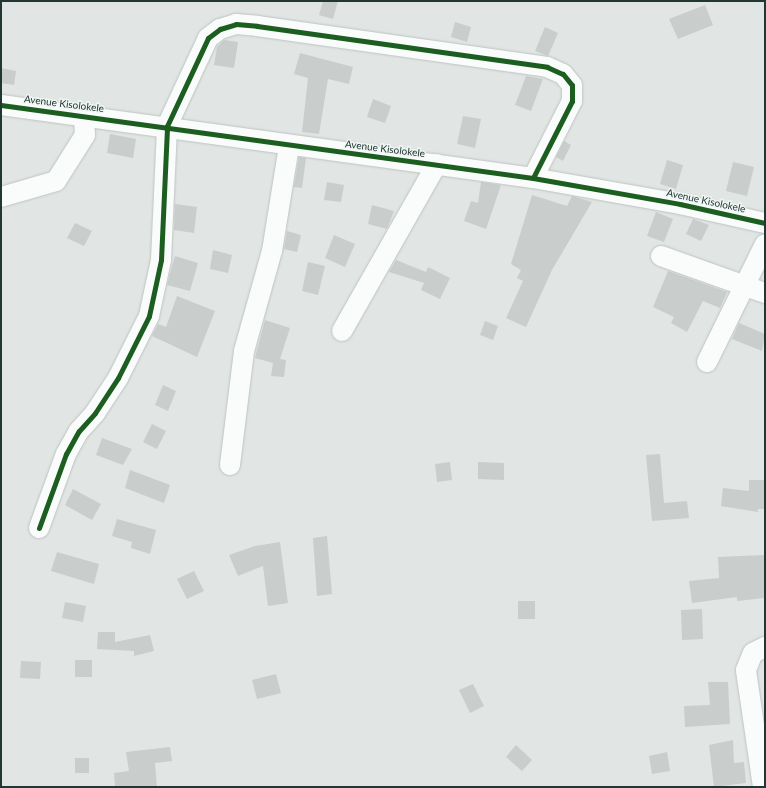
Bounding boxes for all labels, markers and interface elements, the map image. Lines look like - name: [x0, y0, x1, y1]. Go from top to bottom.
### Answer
- street label: Avenue Kisolokele: [23, 93, 105, 115]
- street label: Avenue Kisolokele: [344, 138, 426, 160]
- street label: Avenue Kisolokele: [665, 187, 747, 215]

